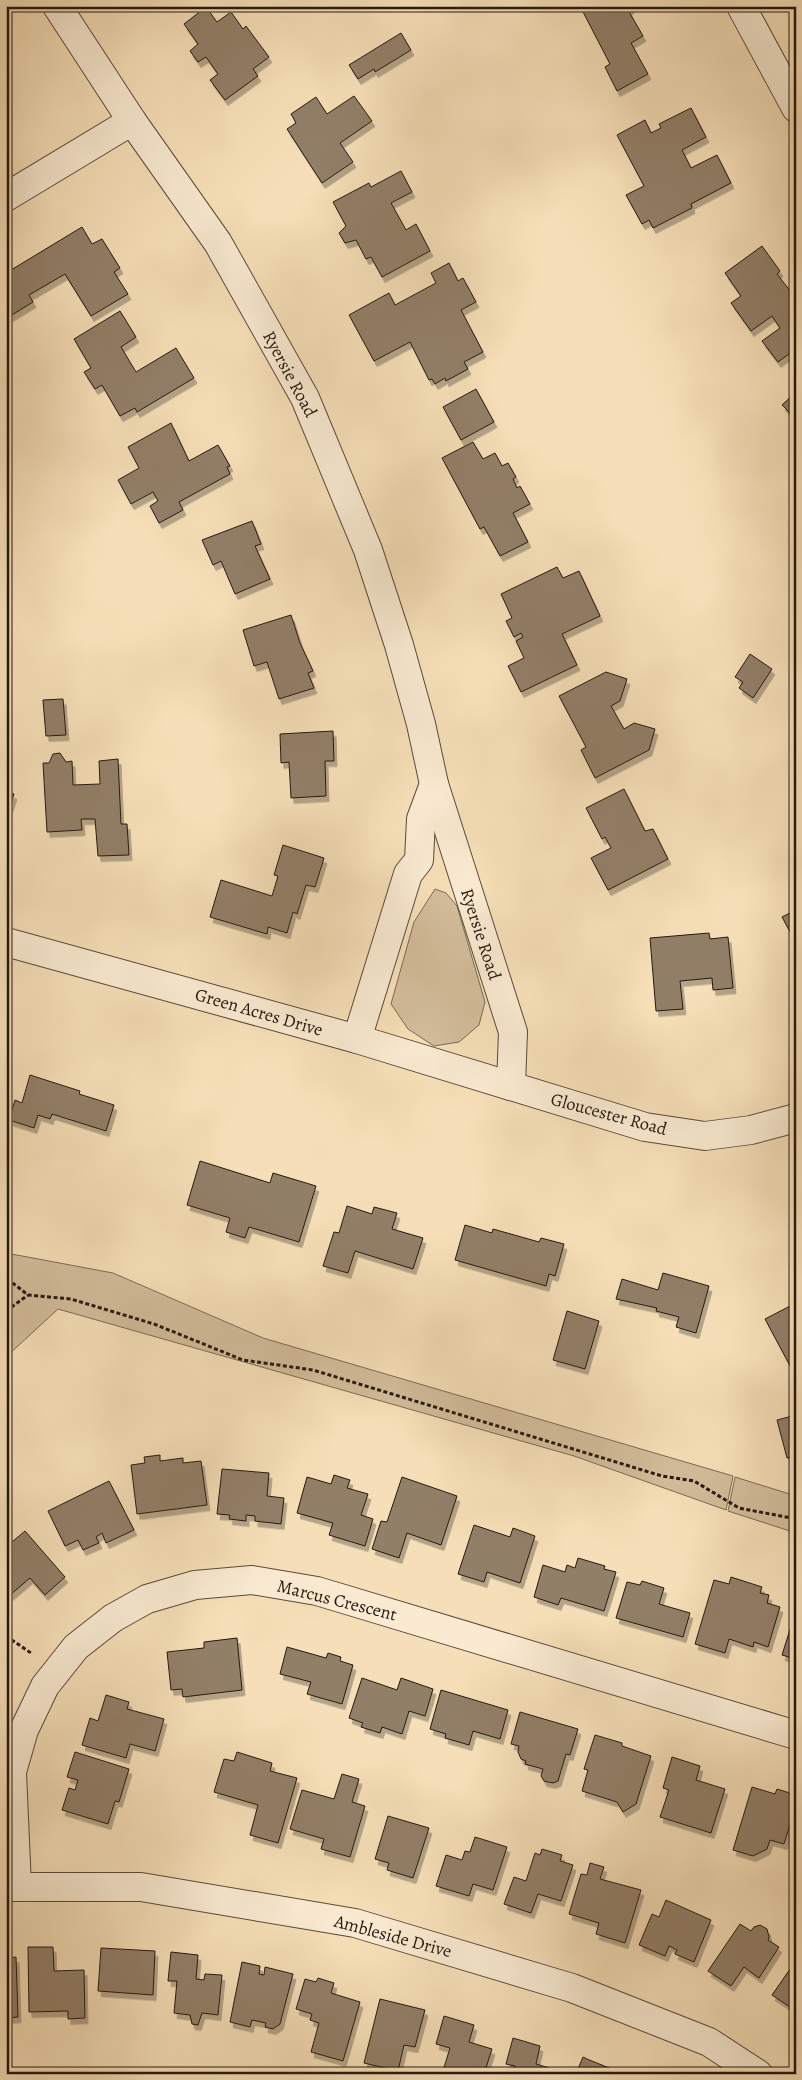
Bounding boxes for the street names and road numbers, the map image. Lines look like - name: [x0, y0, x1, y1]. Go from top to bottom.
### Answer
- street label: Ryersie Road: [257, 327, 323, 422]
- street label: Ryersie Road: [455, 885, 507, 983]
- street label: Green Acres Drive: [192, 982, 326, 1042]
- street label: Gloucester Road: [548, 1087, 670, 1141]
- street label: Marcus Crescent: [275, 1574, 399, 1626]
- street label: Ambleside Drive: [331, 1909, 454, 1963]

